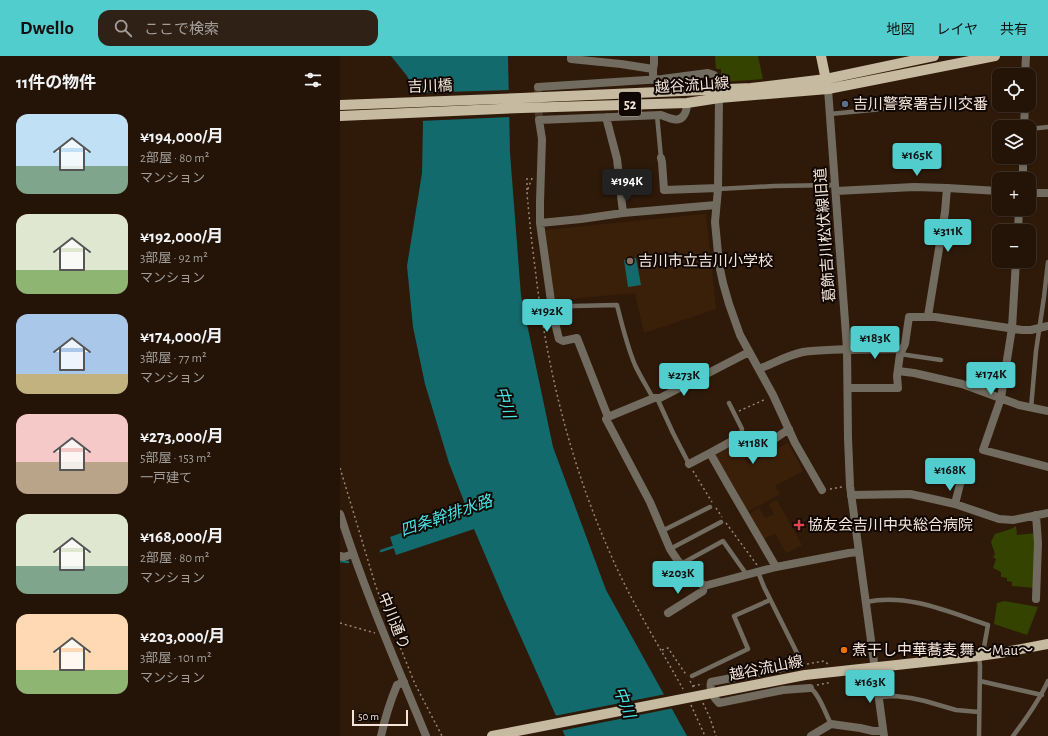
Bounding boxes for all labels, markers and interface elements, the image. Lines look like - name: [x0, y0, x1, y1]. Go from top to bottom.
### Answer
- search box: [98, 10, 378, 46]
- icon: search: [112, 17, 134, 39]
- text: Dwello: [20, 19, 74, 38]
- text: ここで検索: [144, 22, 219, 37]
- text: 地図: [886, 23, 914, 37]
- text: レイヤ: [936, 23, 978, 37]
- text: 共有: [1000, 23, 1028, 37]
- map controls: [992, 68, 1036, 268]
- button: locate: [992, 68, 1036, 112]
- icon: filters: [302, 69, 324, 91]
- text: 11件の物件: [16, 74, 96, 91]
- street label: 越谷流山線: [653, 74, 730, 96]
- street label: 吉川橋: [407, 77, 453, 95]
- road number: 52: [619, 92, 641, 116]
- place label: 吉川警察署吉川交番: [853, 96, 988, 112]
- marker: 吉川警察署吉川交番: [840, 99, 850, 109]
- button: layers: [992, 120, 1036, 164]
- text: ¥194,000/月: [140, 128, 224, 145]
- icon: home: [48, 130, 96, 178]
- pin: ¥165K: [889, 143, 945, 177]
- text: ¥165K: [901, 149, 933, 162]
- text: 2部屋 · 80 m²: [140, 152, 209, 165]
- street label: 葛飾吉川松伏線旧道: [811, 167, 838, 303]
- pin: ¥194K: [599, 169, 655, 203]
- text: マンション: [140, 172, 205, 185]
- button: +: [992, 172, 1036, 216]
- text: ¥194K: [611, 175, 643, 188]
- pin: ¥311K: [920, 219, 976, 253]
- button: −: [992, 224, 1036, 268]
- text: ¥311K: [933, 225, 963, 238]
- text: ¥192,000/月: [140, 228, 224, 245]
- icon: home: [48, 230, 96, 278]
- text: 3部屋 · 92 m²: [140, 252, 208, 265]
- place label: 吉川市立吉川小学校: [638, 253, 773, 269]
- marker: 吉川市立吉川小学校: [625, 256, 635, 266]
- text: マンション: [140, 272, 205, 285]
- pin: ¥192K: [519, 299, 575, 333]
- text: ¥192K: [531, 305, 563, 318]
- pin: ¥183K: [847, 326, 903, 360]
- text: ¥174,000/月: [140, 328, 223, 345]
- icon: home: [48, 330, 96, 378]
- text: ¥183K: [859, 332, 891, 345]
- text: 3部屋 · 77 m²: [140, 352, 207, 365]
- pin: ¥174K: [963, 362, 1019, 396]
- pin: ¥273K: [656, 363, 712, 397]
- text: ¥174K: [975, 368, 1007, 381]
- text: ¥273K: [668, 369, 700, 382]
- text: マンション: [140, 372, 205, 385]
- water label: 中川: [493, 384, 519, 422]
- text: ¥273,000/月: [140, 428, 224, 445]
- icon: home: [48, 430, 96, 478]
- pin: ¥118K: [725, 431, 781, 465]
- text: ¥118K: [738, 437, 768, 450]
- text: 5部屋 · 153 m²: [140, 452, 211, 465]
- pin: ¥168K: [922, 458, 978, 492]
- text: ¥168K: [934, 464, 966, 477]
- text: 一戸建て: [140, 472, 192, 485]
- water label: 四条幹排水路: [398, 491, 496, 539]
- place label: 協友会吉川中央総合病院: [808, 516, 973, 533]
- marker: 協友会吉川中央総合病院: [793, 519, 805, 531]
- text: ¥168,000/月: [140, 528, 224, 545]
- icon: home: [48, 530, 96, 578]
- text: 2部屋 · 80 m²: [140, 552, 209, 565]
- pin: ¥203K: [650, 561, 706, 595]
- text: ¥203K: [662, 567, 694, 580]
- text: マンション: [140, 572, 205, 585]
- street label: 中川通り: [375, 590, 413, 652]
- text: ¥203,000/月: [140, 628, 225, 645]
- icon: home: [48, 630, 96, 678]
- place label: 煮干し中華蕎麦 舞 〜Mau〜: [852, 642, 1033, 658]
- marker: 煮干し中華蕎麦 舞 〜Mau〜: [839, 645, 849, 655]
- text: 3部屋 · 101 m²: [140, 652, 212, 665]
- street label: 越谷流山線: [727, 653, 804, 683]
- pin: ¥163K: [842, 670, 898, 704]
- text: マンション: [140, 672, 205, 685]
- text: ¥163K: [855, 676, 886, 689]
- water label: 中川: [611, 684, 639, 722]
- scale bar: [352, 708, 408, 727]
- text: 50 m: [358, 711, 379, 722]

